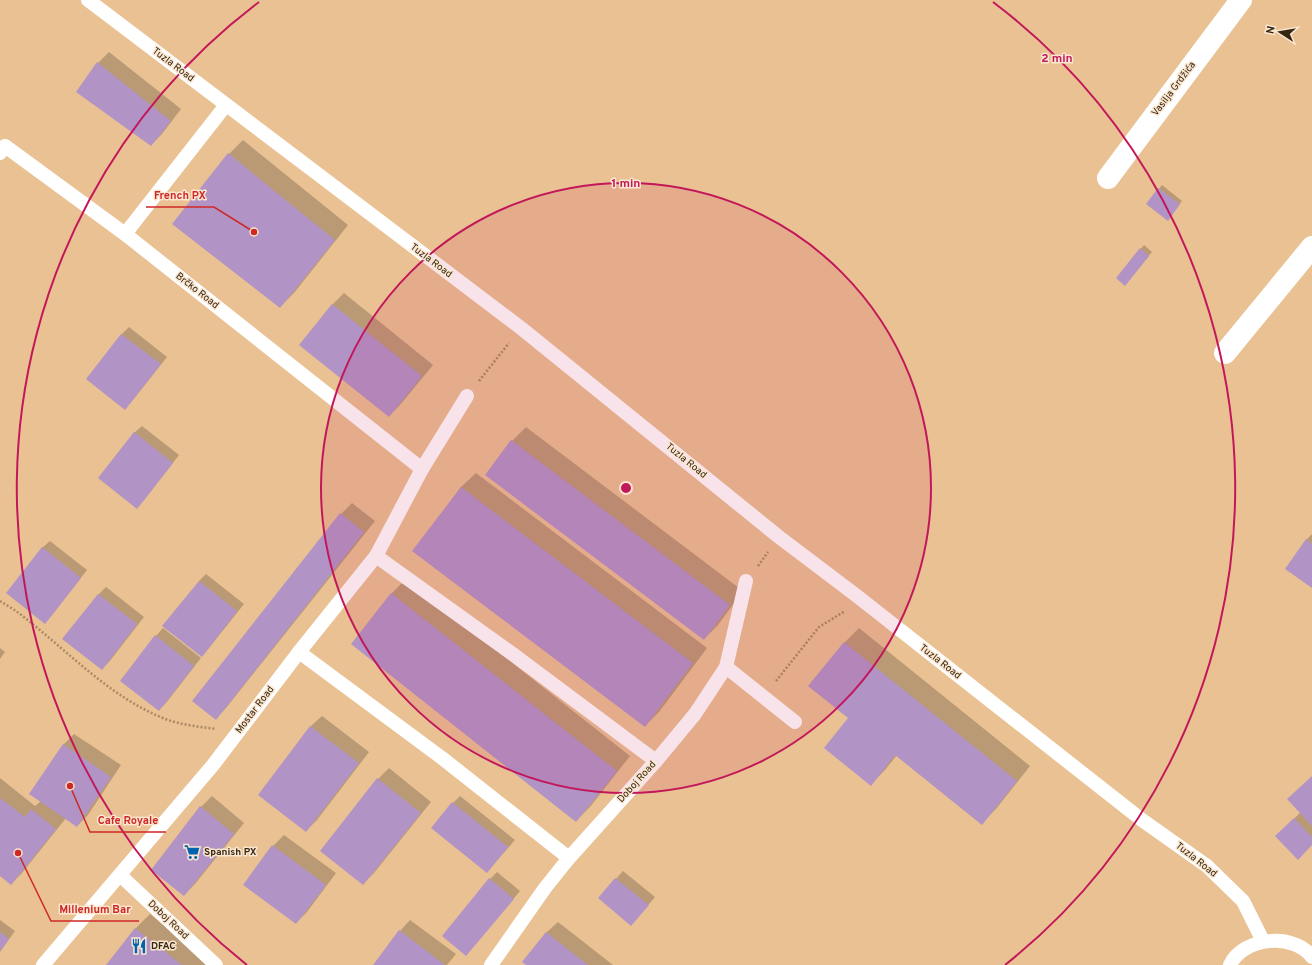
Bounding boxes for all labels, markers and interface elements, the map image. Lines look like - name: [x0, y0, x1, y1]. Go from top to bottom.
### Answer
- north arrow: [1260, 12, 1300, 52]
- text: N: [1264, 25, 1279, 35]
- street label: Tuzla Road: [149, 45, 197, 85]
- text: 2 min: [1041, 51, 1073, 67]
- street label: Vasilja Grdžića: [1149, 59, 1199, 119]
- text: 1 min: [612, 176, 640, 192]
- callout: French PX: [146, 184, 214, 207]
- text: French PX: [154, 189, 206, 203]
- street label: Tuzla Road: [407, 241, 455, 281]
- street label: Brčko Road: [173, 270, 221, 312]
- street label: Tuzla Road: [663, 440, 709, 482]
- centre of rings: [619, 481, 633, 495]
- street label: Tuzla Road: [916, 642, 964, 682]
- street label: Mostar Road: [233, 683, 277, 737]
- street label: Doboj Road: [615, 758, 659, 806]
- callout: Cafe Royale: [90, 809, 166, 832]
- text: Cafe Royale: [98, 814, 158, 828]
- street label: Tuzla Road: [1172, 840, 1220, 880]
- supermarket icon: Spanish PX: [183, 843, 201, 861]
- place label: Spanish PX: [204, 846, 257, 859]
- callout: Millenium Bar: [51, 898, 139, 921]
- street label: Doboj Road: [145, 898, 191, 942]
- text: Millenium Bar: [59, 903, 131, 917]
- restaurant icon: DFAC: [130, 937, 148, 955]
- place label: DFAC: [151, 940, 176, 953]

